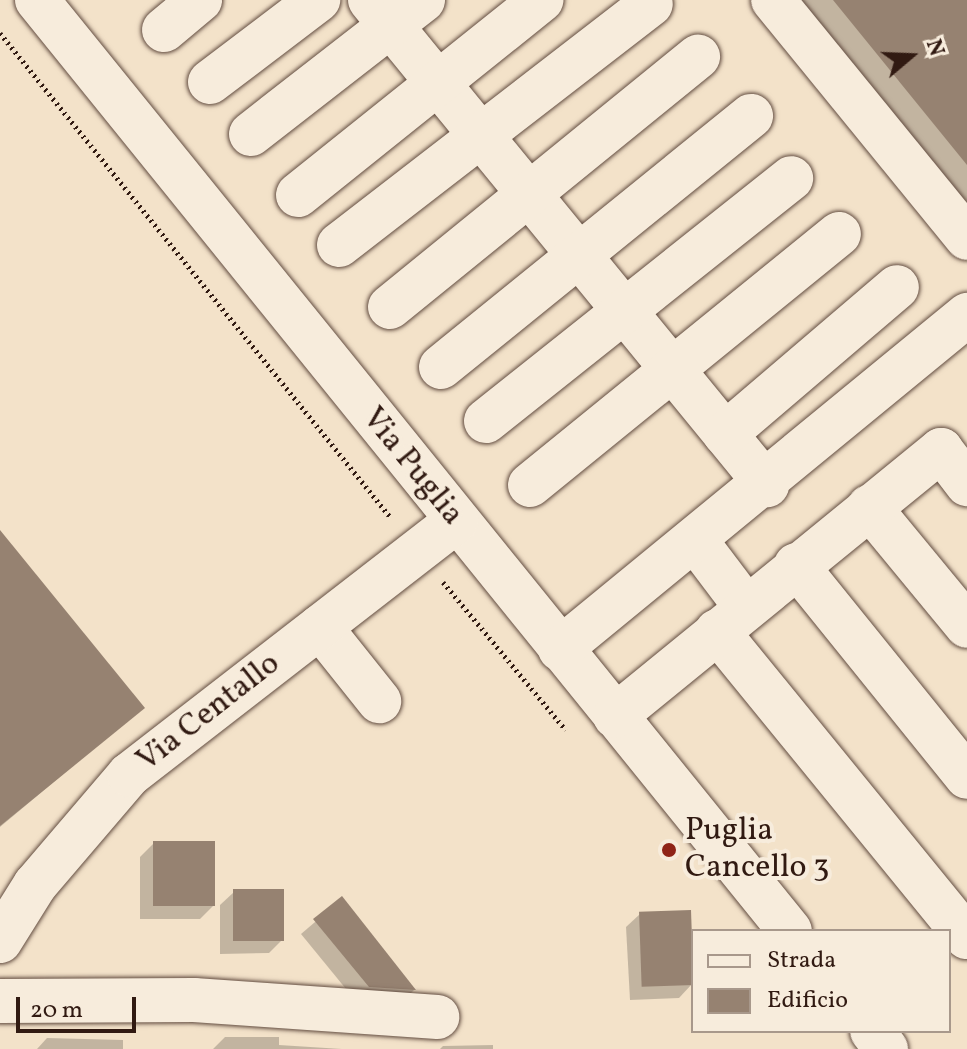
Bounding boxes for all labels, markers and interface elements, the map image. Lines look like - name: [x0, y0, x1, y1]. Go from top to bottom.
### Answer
- north arrow: [871, 16, 951, 96]
- text: N: [917, 35, 951, 61]
- street label: Via Puglia: [353, 400, 471, 534]
- street label: Via Centallo: [130, 645, 288, 781]
- place label: Puglia Cancello 3: [685, 813, 829, 888]
- marker: Puglia Cancello 3: [660, 841, 678, 859]
- legend: [691, 929, 951, 1033]
- text: Strada: [767, 944, 836, 978]
- scale bar: [20, 981, 140, 1031]
- text: Edificio: [767, 984, 848, 1018]
- text: 20 m: [30, 994, 83, 1028]

